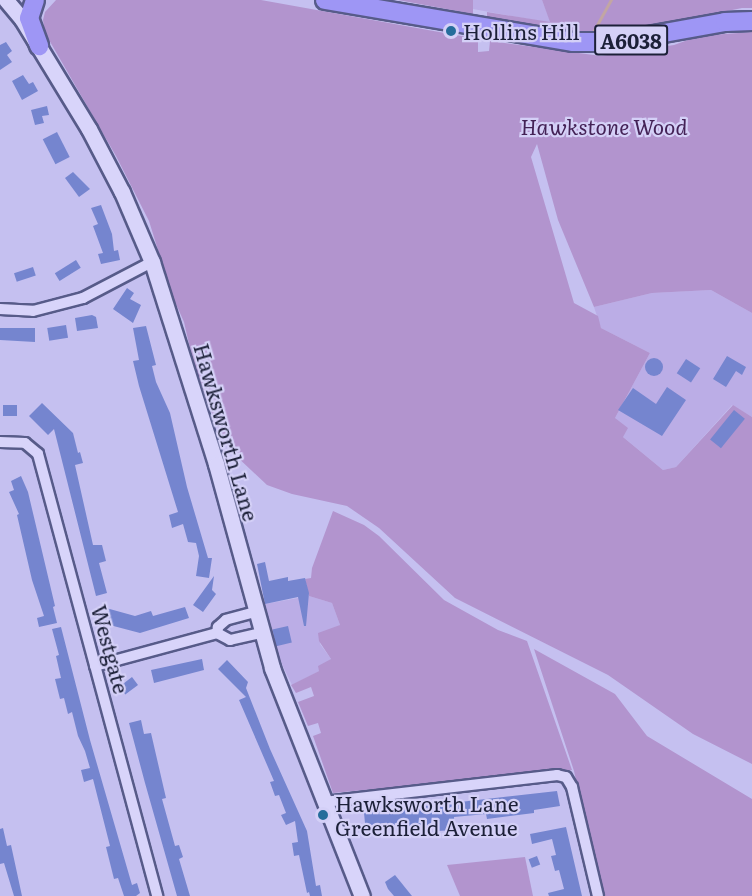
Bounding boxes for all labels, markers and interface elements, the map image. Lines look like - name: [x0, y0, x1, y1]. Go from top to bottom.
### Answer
- place label: Hollins Hill: [463, 18, 580, 44]
- road number: A6038: [594, 23, 668, 57]
- marker: Hollins Hill: [444, 24, 458, 38]
- park label: Hawkstone Wood: [521, 113, 687, 139]
- street label: Hawksworth Lane: [190, 340, 264, 524]
- street label: Westgate: [87, 602, 135, 696]
- place label: Hawksworth Lane Greenfield Avenue: [335, 790, 519, 840]
- marker: Hawksworth Lane Greenfield Avenue: [316, 808, 330, 822]

